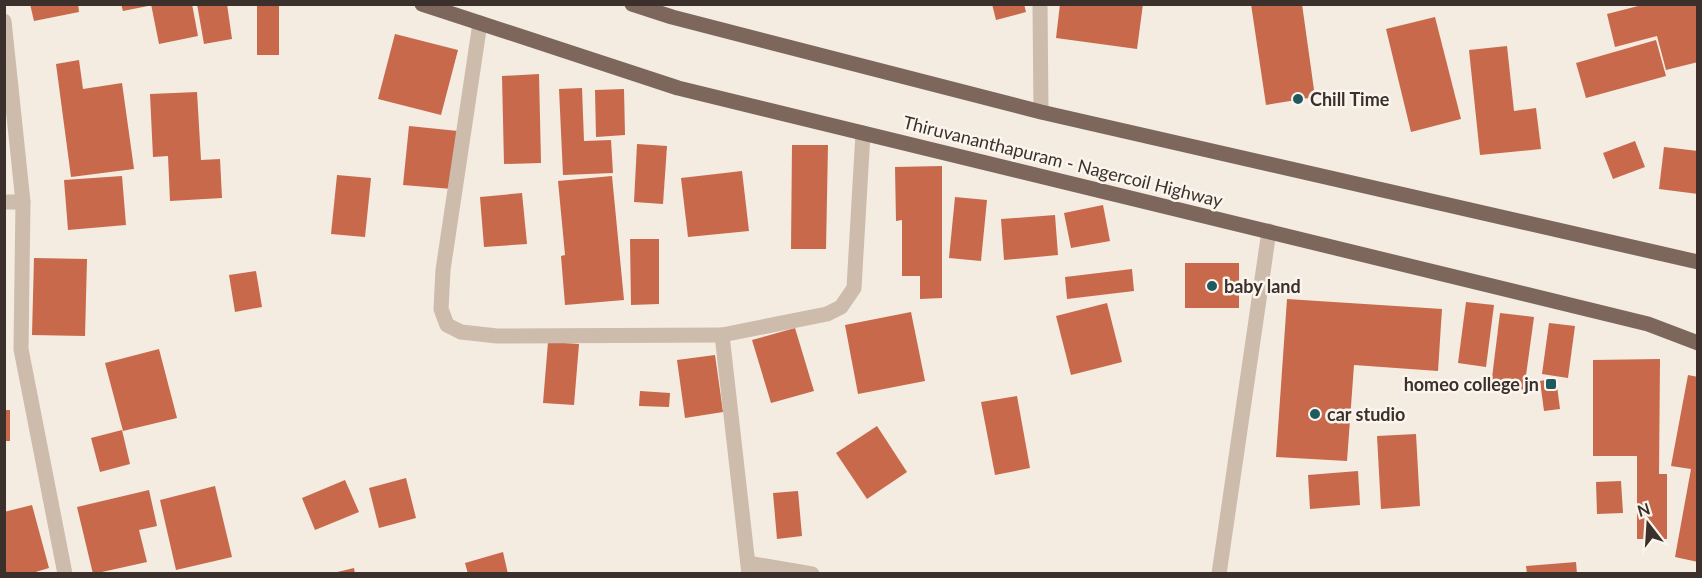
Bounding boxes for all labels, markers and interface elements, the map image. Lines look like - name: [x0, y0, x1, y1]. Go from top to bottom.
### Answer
- place label: Chill Time: [1310, 88, 1390, 110]
- marker: Chill Time: [1291, 92, 1305, 106]
- street label: Thiruvananthapuram - Nagercoil Highway: [901, 111, 1226, 212]
- place label: baby land: [1224, 275, 1301, 297]
- marker: baby land: [1205, 279, 1219, 293]
- place label: homeo college jn: [1404, 373, 1539, 395]
- marker: homeo college jn: [1544, 377, 1558, 391]
- place label: car studio: [1327, 403, 1405, 425]
- marker: car studio: [1308, 407, 1322, 421]
- north arrow: [1618, 494, 1678, 554]
- text: N: [1635, 498, 1652, 520]

